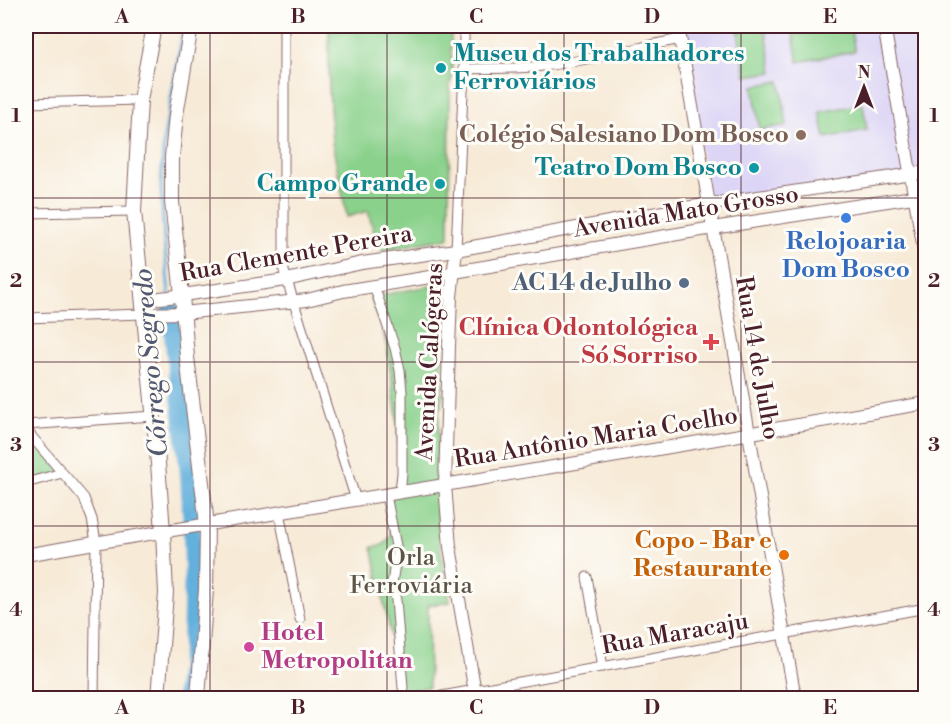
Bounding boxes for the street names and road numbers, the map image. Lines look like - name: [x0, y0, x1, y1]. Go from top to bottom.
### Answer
- street label: Avenida Mato Grosso: [570, 179, 801, 245]
- street label: Rua Clemente Pereira: [177, 219, 415, 289]
- street label: Avenida Calógeras: [410, 262, 450, 463]
- street label: Rua 14 de Julho: [728, 274, 786, 442]
- street label: Rua Antônio Maria Coelho: [452, 401, 740, 475]
- street label: Rua Maracaju: [599, 606, 751, 662]

